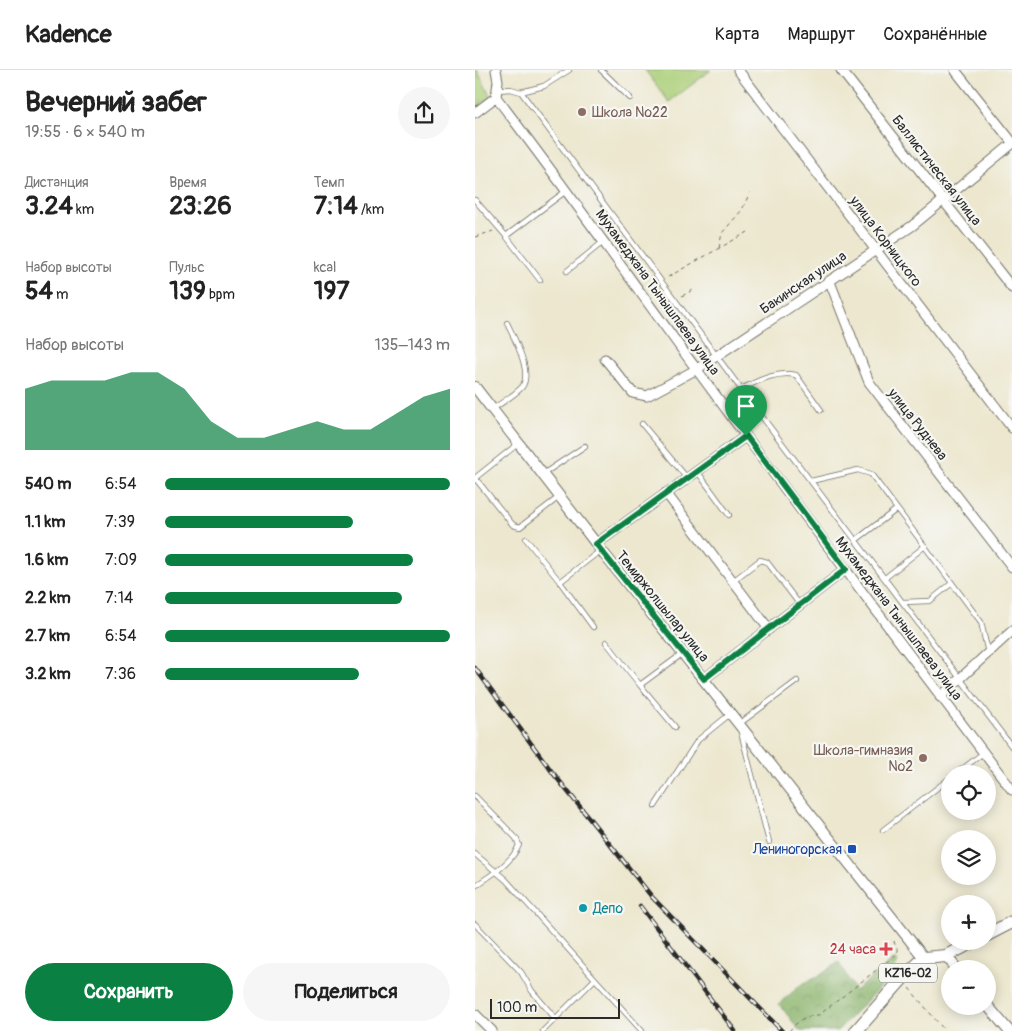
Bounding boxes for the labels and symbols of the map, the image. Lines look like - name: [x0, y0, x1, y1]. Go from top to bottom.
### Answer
- place label: Школа №22: [592, 104, 668, 121]
- marker: Школа №22: [576, 106, 588, 118]
- street label: Баллистическая улица: [888, 112, 985, 229]
- street label: улица Корницкого: [845, 192, 926, 290]
- street label: Мухамеджана Тынышпаева улица: [592, 206, 723, 378]
- street label: Бакинская улица: [757, 247, 850, 318]
- street label: улица Руднева: [884, 384, 951, 464]
- pin: [725, 385, 767, 436]
- street label: Мухамеджана Тынышпаева улица: [831, 533, 966, 704]
- street label: Темиржолшылар улица: [613, 547, 713, 665]
- place label: Школа-гимназия №2: [814, 742, 913, 775]
- marker: Школа-гимназия №2: [917, 752, 929, 764]
- place label: Лениногорская: [752, 841, 842, 858]
- marker: Лениногорская: [846, 843, 858, 855]
- place label: Депо: [592, 900, 623, 917]
- marker: Депо: [577, 902, 589, 914]
- place label: 24 часа: [830, 941, 876, 958]
- marker: 24 часа: [880, 943, 892, 955]
- road number: KZ16-02: [879, 964, 937, 982]
- scale bar: [490, 996, 620, 1019]

